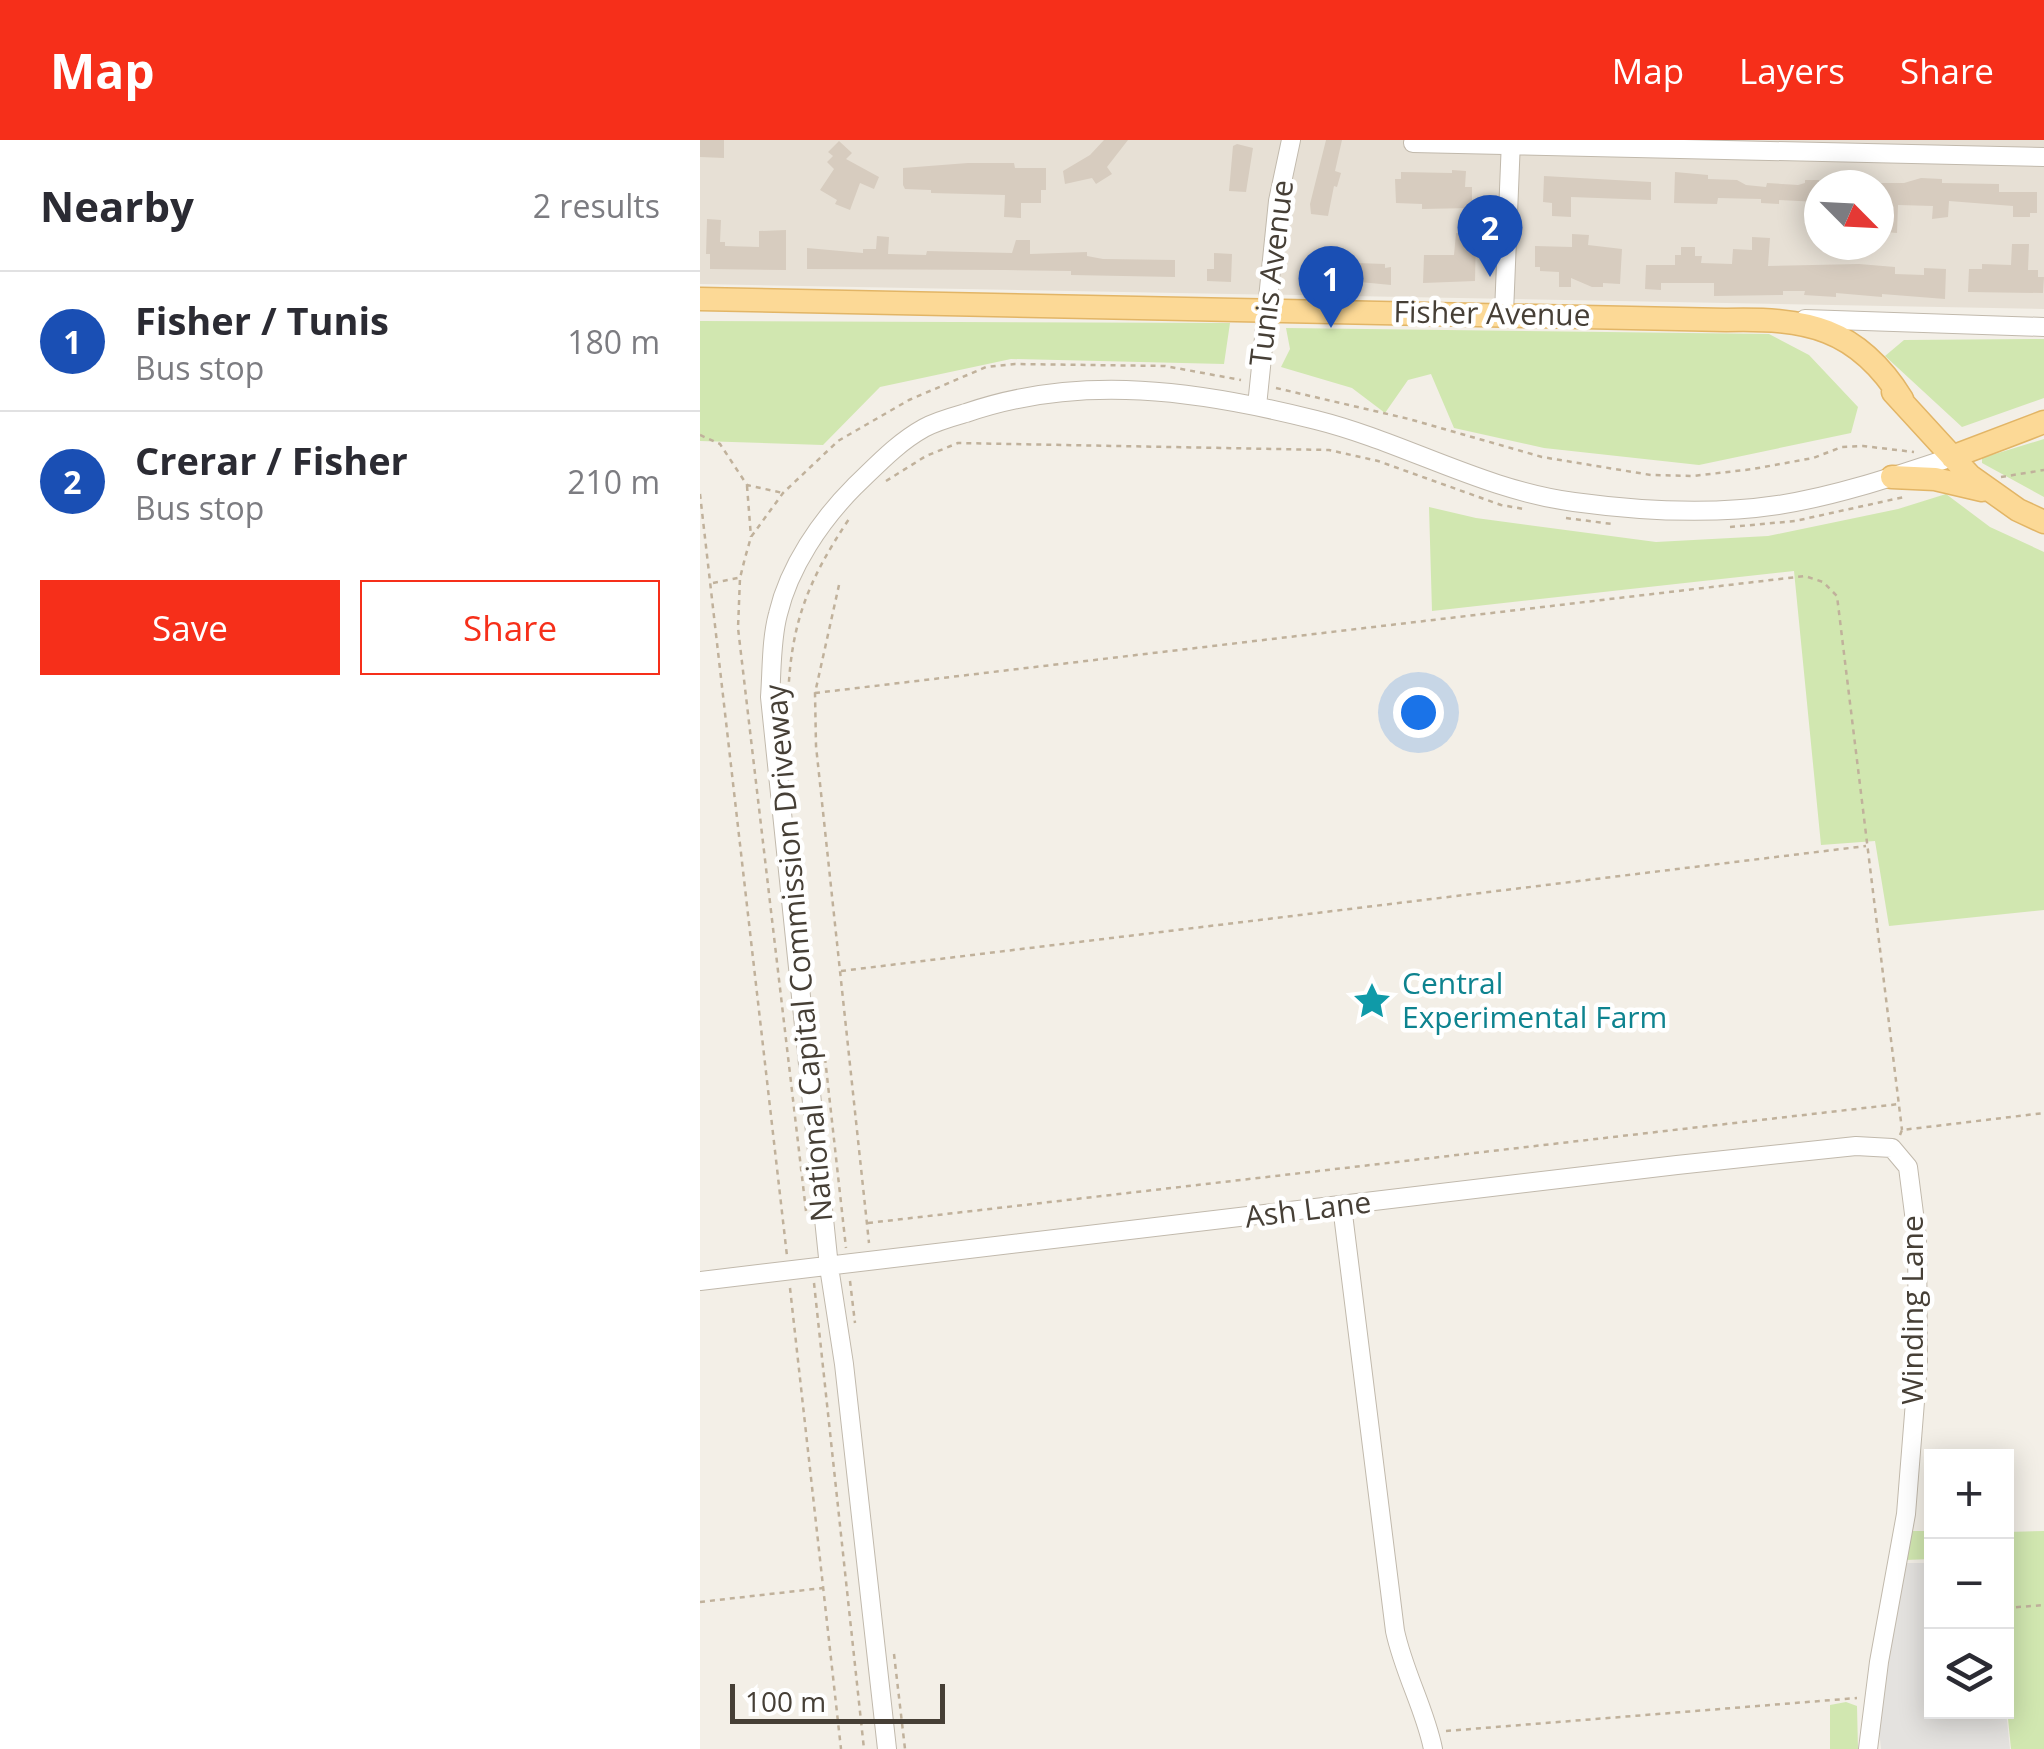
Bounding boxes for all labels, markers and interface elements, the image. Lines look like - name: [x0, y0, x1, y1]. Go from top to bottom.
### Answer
- text: Map: [50, 38, 155, 103]
- text: Map: [1612, 47, 1684, 94]
- text: Layers: [1739, 47, 1845, 94]
- text: Share: [1900, 47, 1994, 94]
- north arrow: [1804, 170, 1894, 260]
- text: Nearby: [40, 177, 194, 234]
- street label: Tunis Avenue: [1239, 177, 1302, 368]
- text: 2 results: [533, 184, 660, 227]
- pin: 2: [1458, 194, 1522, 277]
- pin: 1: [1298, 246, 1364, 328]
- street label: Fisher Avenue: [1393, 290, 1591, 335]
- text: Fisher / Tunis: [135, 294, 389, 346]
- text: 1: [63, 320, 82, 363]
- text: 180 m: [567, 320, 660, 363]
- text: Bus stop: [135, 346, 264, 389]
- text: Crerar / Fisher: [135, 434, 408, 486]
- text: 2: [63, 460, 82, 503]
- text: 210 m: [567, 460, 660, 503]
- text: Bus stop: [135, 486, 264, 529]
- button: Save: [40, 580, 340, 675]
- button: Share: [360, 580, 660, 675]
- street label: National Capital Commission Driveway: [754, 682, 841, 1223]
- your location: [1393, 687, 1444, 738]
- place label: Central Experimental Farm: [1402, 962, 1667, 1037]
- place icon: Central Experimental Farm: [1351, 980, 1393, 1022]
- street label: Ash Lane: [1242, 1180, 1373, 1237]
- street label: Winding Lane: [1891, 1215, 1932, 1405]
- map controls: [1924, 1449, 2014, 1719]
- button: +: [1924, 1449, 2014, 1539]
- button: −: [1924, 1539, 2014, 1629]
- button: layers: [1924, 1629, 2014, 1719]
- scale bar: [730, 1679, 945, 1724]
- text: 100 m: [745, 1682, 826, 1720]

